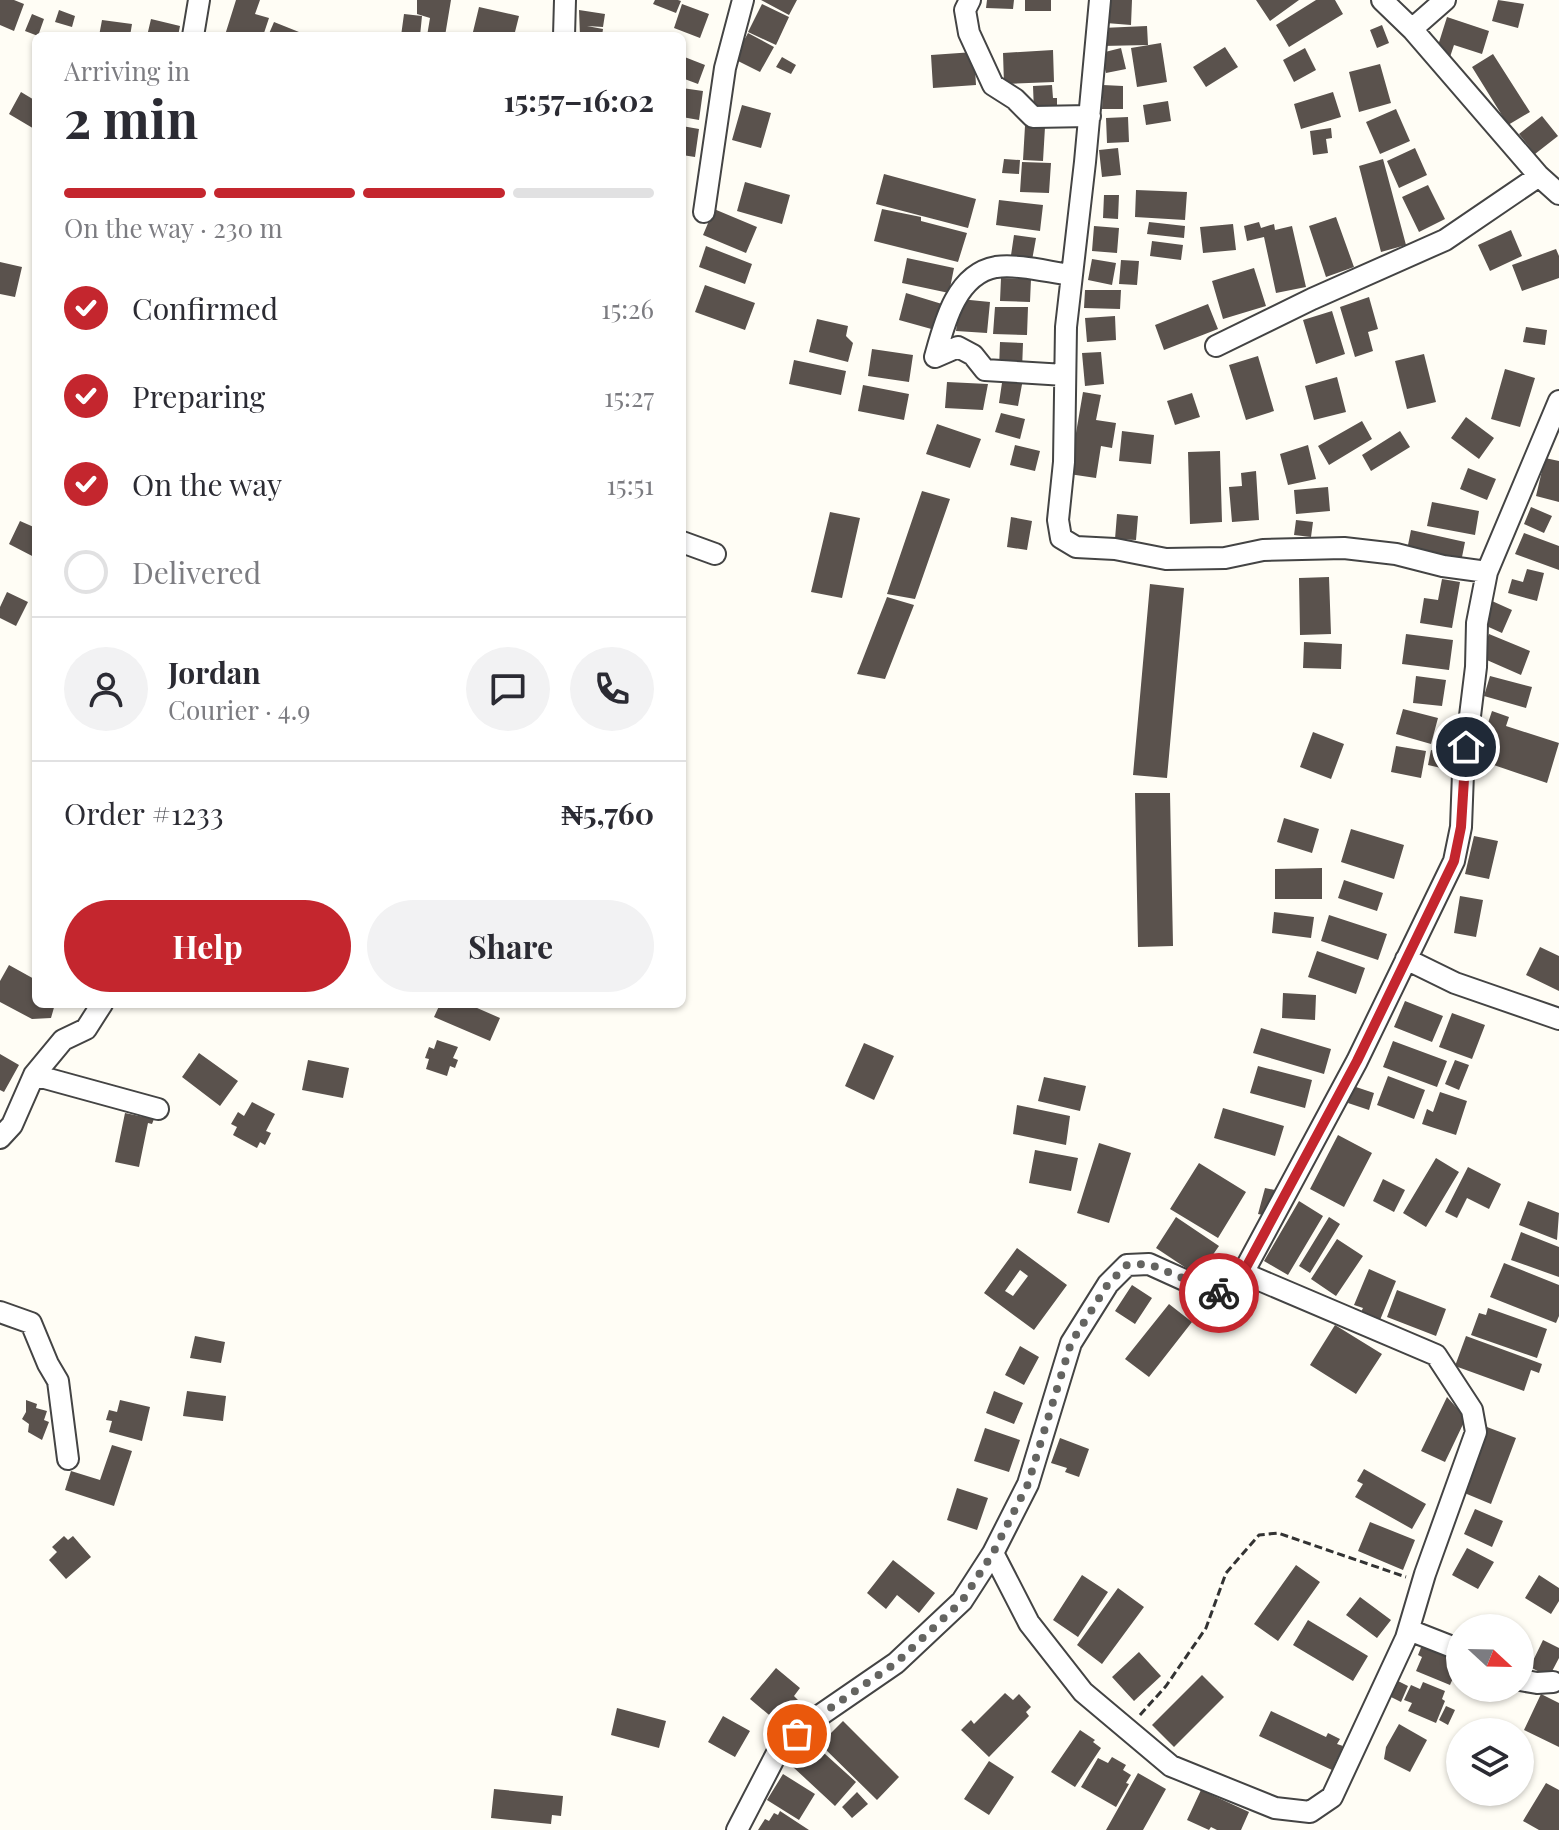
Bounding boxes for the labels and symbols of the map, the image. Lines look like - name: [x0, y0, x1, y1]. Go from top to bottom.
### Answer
- pin: [1432, 713, 1500, 781]
- courier: [1179, 1253, 1259, 1333]
- north arrow: [1446, 1614, 1534, 1702]
- pin: [763, 1700, 831, 1768]

